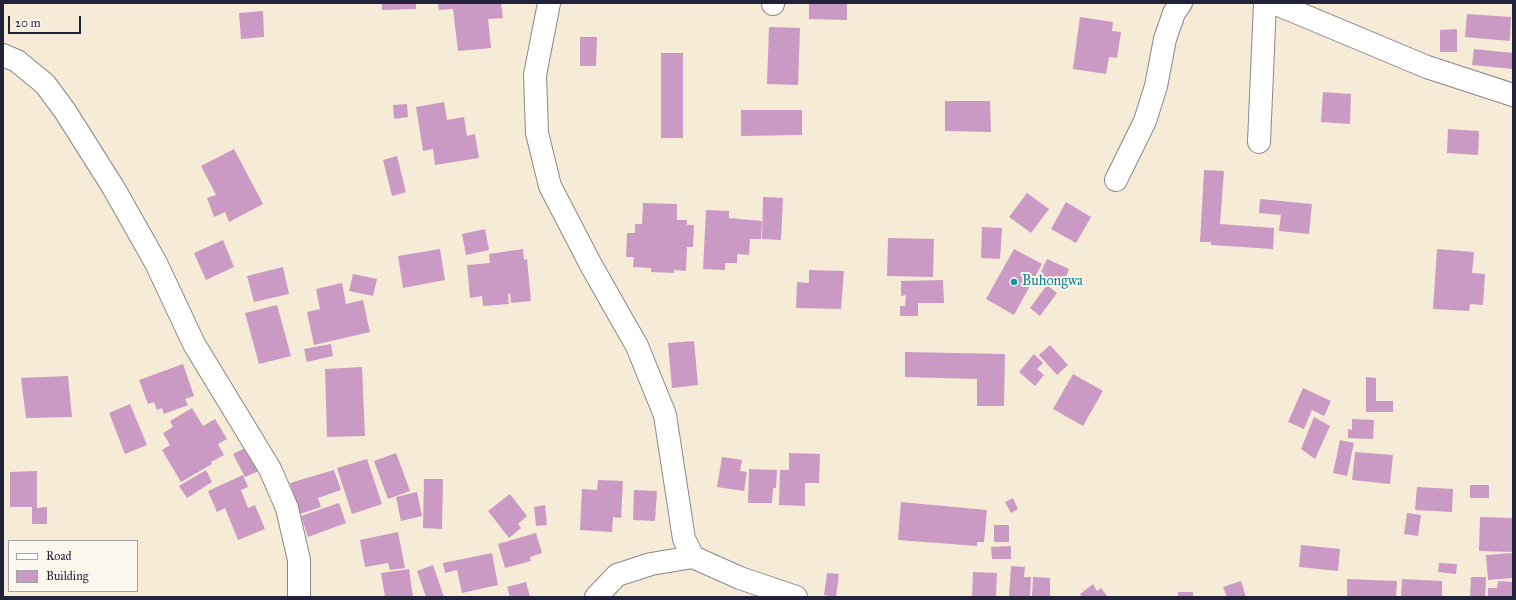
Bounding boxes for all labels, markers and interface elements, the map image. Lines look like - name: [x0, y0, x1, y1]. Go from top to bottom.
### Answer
- scale bar: [10, 8, 83, 34]
- text: 20 m: [15, 16, 41, 30]
- place label: Buhongwa: [1022, 274, 1083, 290]
- marker: Buhongwa: [1009, 277, 1019, 287]
- legend: [8, 540, 138, 592]
- text: Road: [46, 549, 72, 563]
- text: Building: [46, 569, 88, 583]

